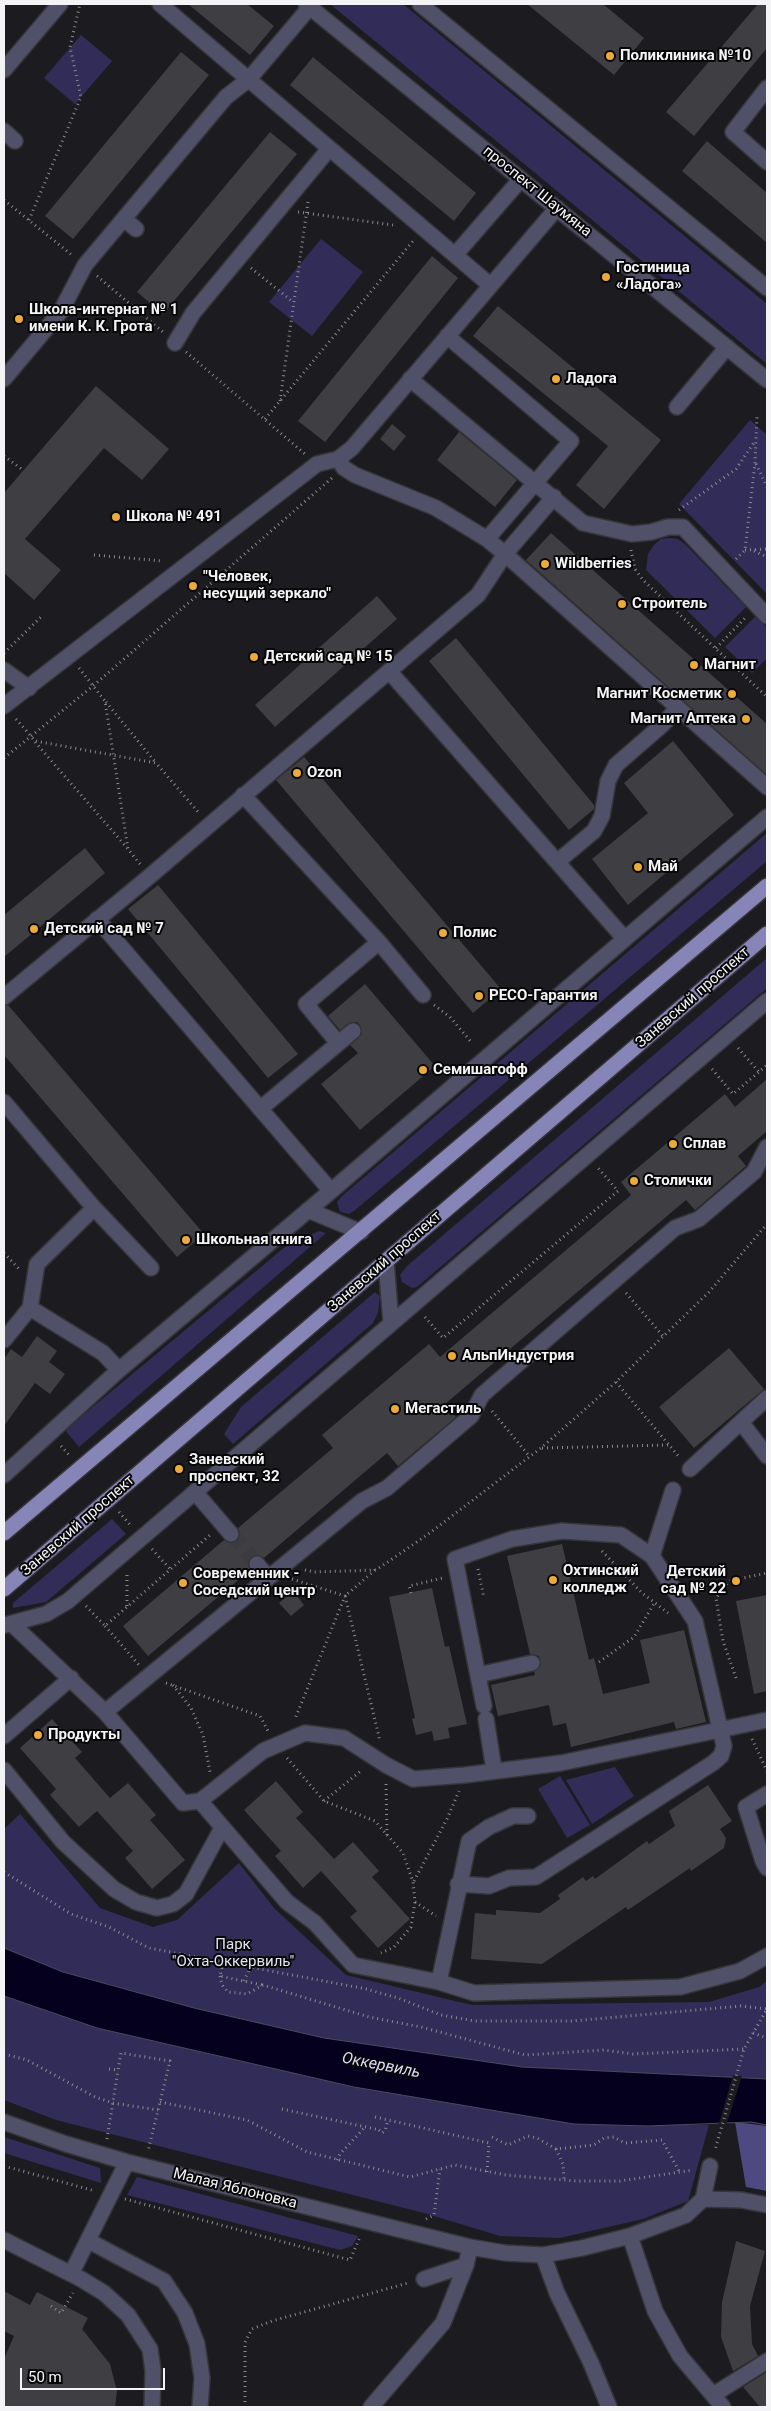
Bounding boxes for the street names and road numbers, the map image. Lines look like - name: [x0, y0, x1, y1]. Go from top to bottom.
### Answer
- street label: проспект Шаумяна: [479, 143, 595, 241]
- street label: Заневский проспект: [633, 944, 753, 1052]
- street label: Заневский проспект: [325, 1208, 445, 1316]
- street label: Заневский проспект: [18, 1472, 138, 1580]
- street label: Малая Яблоновка: [171, 2165, 299, 2213]

